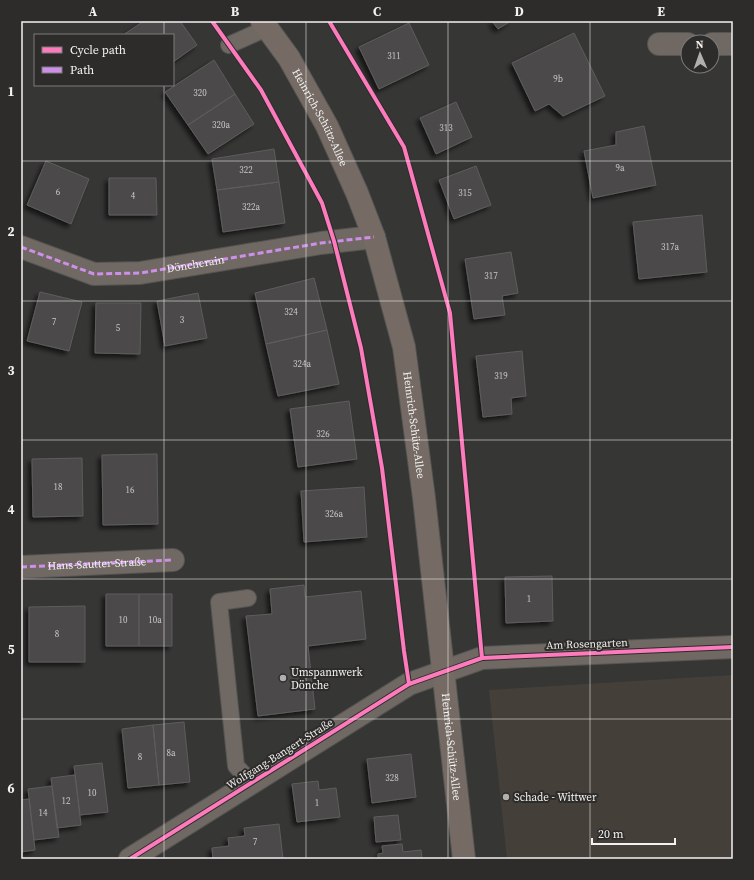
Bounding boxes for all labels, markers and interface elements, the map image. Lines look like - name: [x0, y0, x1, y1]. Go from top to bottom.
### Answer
- text: A: [89, 3, 98, 20]
- text: B: [231, 3, 240, 20]
- text: C: [373, 3, 381, 20]
- text: D: [514, 3, 524, 20]
- text: E: [657, 3, 665, 20]
- legend: [34, 34, 174, 86]
- north arrow: [680, 34, 720, 74]
- text: N: [695, 37, 704, 52]
- text: Cycle path: [70, 42, 126, 58]
- house number: 311: [387, 50, 401, 62]
- text: Path: [70, 62, 94, 78]
- street label: Heinrich-Schütz-Allee: [289, 66, 352, 169]
- house number: 9b: [553, 73, 563, 85]
- text: 1: [7, 83, 15, 100]
- house number: 320: [193, 87, 207, 99]
- house number: 320a: [212, 119, 230, 131]
- house number: 313: [439, 122, 453, 134]
- house number: 9a: [615, 162, 625, 174]
- house number: 322: [239, 164, 253, 176]
- house number: 6: [56, 186, 61, 198]
- house number: 315: [458, 187, 472, 199]
- house number: 4: [131, 190, 136, 202]
- house number: 322a: [242, 201, 260, 213]
- text: 2: [7, 223, 15, 240]
- house number: 317a: [661, 241, 679, 253]
- street label: Döncherain: [165, 252, 226, 276]
- house number: 317: [484, 270, 498, 282]
- house number: 324: [284, 306, 298, 318]
- house number: 3: [180, 314, 185, 326]
- house number: 7: [52, 316, 57, 328]
- house number: 5: [116, 322, 121, 334]
- house number: 324a: [293, 358, 311, 370]
- text: 3: [7, 362, 15, 379]
- house number: 319: [494, 370, 508, 382]
- street label: Heinrich-Schütz-Allee: [400, 371, 429, 480]
- house number: 326: [316, 428, 330, 440]
- house number: 18: [53, 481, 63, 493]
- house number: 16: [125, 484, 135, 496]
- text: 4: [7, 501, 15, 518]
- house number: 326a: [325, 508, 343, 520]
- street label: Hans-Sautter-Straße: [47, 554, 147, 573]
- house number: 1: [527, 593, 531, 605]
- house number: 10: [118, 614, 128, 626]
- house number: 10a: [148, 614, 162, 626]
- house number: 8: [55, 628, 60, 640]
- street label: Am Rosengarten: [546, 635, 628, 653]
- text: 5: [7, 641, 15, 658]
- place label: Umspannwerk Dönche: [291, 665, 364, 693]
- marker: Umspannwerk Dönche: [278, 673, 288, 683]
- street label: Heinrich-Schütz-Allee: [438, 692, 465, 802]
- street label: Wolfgang-Bangert-Straße: [224, 715, 337, 793]
- house number: 8a: [166, 747, 176, 759]
- house number: 8: [138, 751, 143, 763]
- house number: 328: [385, 772, 399, 784]
- text: 6: [7, 780, 15, 797]
- house number: 10: [87, 787, 97, 799]
- place label: Schade - Wittwer: [514, 790, 597, 805]
- marker: Schade - Wittwer: [501, 792, 511, 802]
- house number: 12: [61, 795, 71, 807]
- house number: 1: [315, 797, 319, 809]
- house number: 14: [38, 807, 48, 819]
- scale bar: [592, 820, 675, 846]
- text: 20 m: [598, 826, 624, 842]
- house number: 7: [253, 836, 258, 848]

